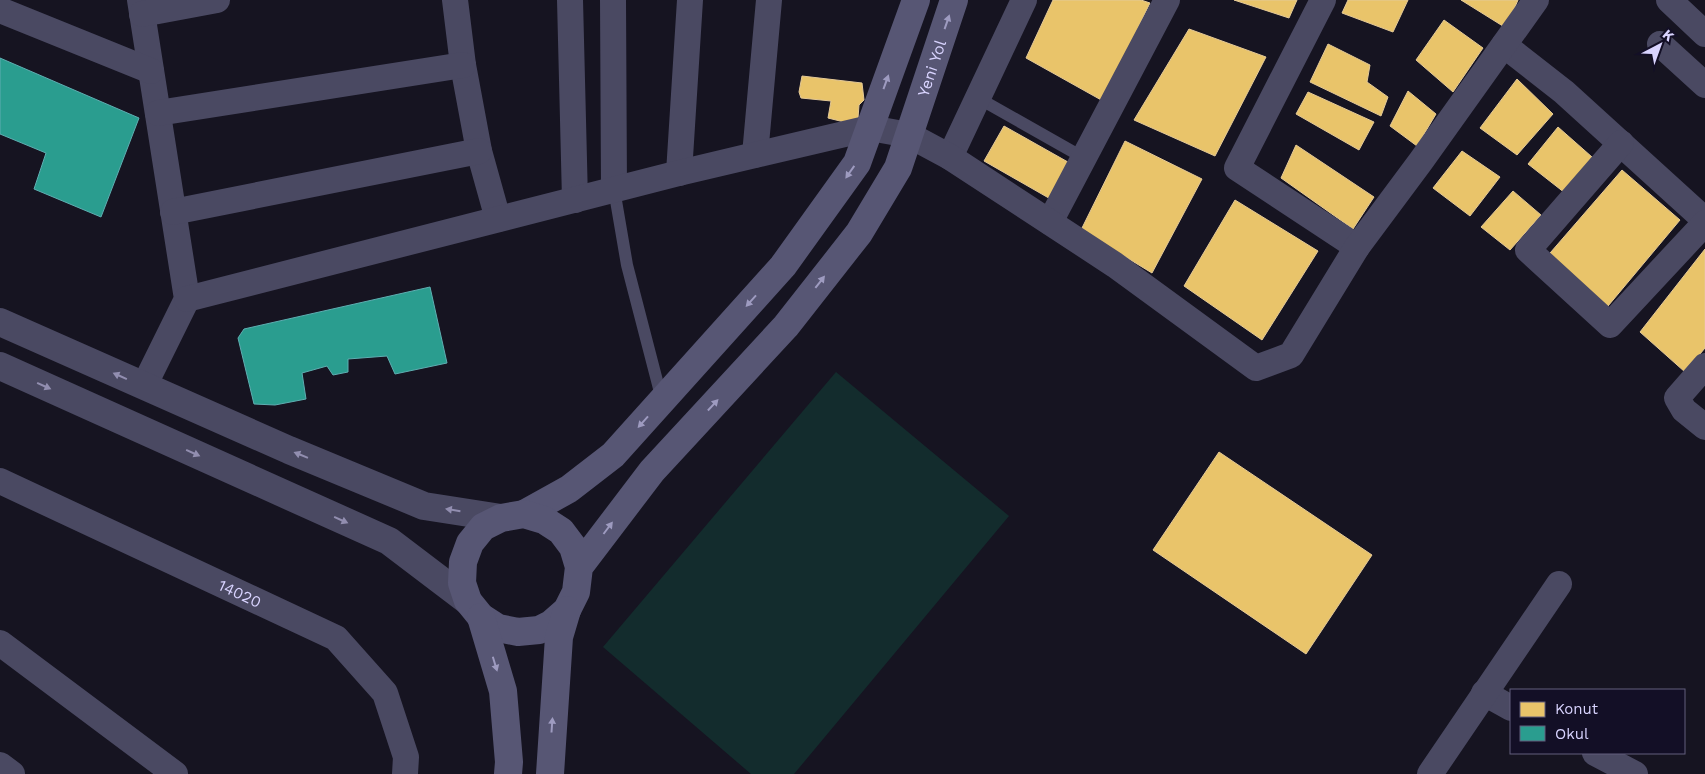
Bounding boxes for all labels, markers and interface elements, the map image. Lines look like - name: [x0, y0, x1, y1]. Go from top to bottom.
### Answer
- one-way arrow: [944, 15, 951, 30]
- north arrow: [1635, 20, 1685, 70]
- text: K: [1660, 26, 1678, 45]
- street label: Yeni Yol: [913, 37, 950, 99]
- one-way arrow: [882, 74, 890, 89]
- one-way arrow: [845, 165, 855, 179]
- one-way arrow: [815, 276, 826, 289]
- one-way arrow: [746, 295, 757, 308]
- one-way arrow: [113, 371, 127, 379]
- one-way arrow: [37, 382, 51, 390]
- one-way arrow: [707, 399, 719, 411]
- one-way arrow: [637, 415, 649, 427]
- one-way arrow: [185, 448, 200, 457]
- one-way arrow: [293, 451, 308, 459]
- one-way arrow: [444, 506, 460, 514]
- one-way arrow: [334, 516, 348, 524]
- one-way arrow: [603, 522, 614, 535]
- street label: 14020: [216, 575, 265, 611]
- one-way arrow: [491, 657, 499, 672]
- legend: [1510, 689, 1685, 754]
- text: Konut: [1555, 700, 1599, 718]
- one-way arrow: [549, 717, 557, 733]
- text: Okul: [1555, 725, 1589, 743]

